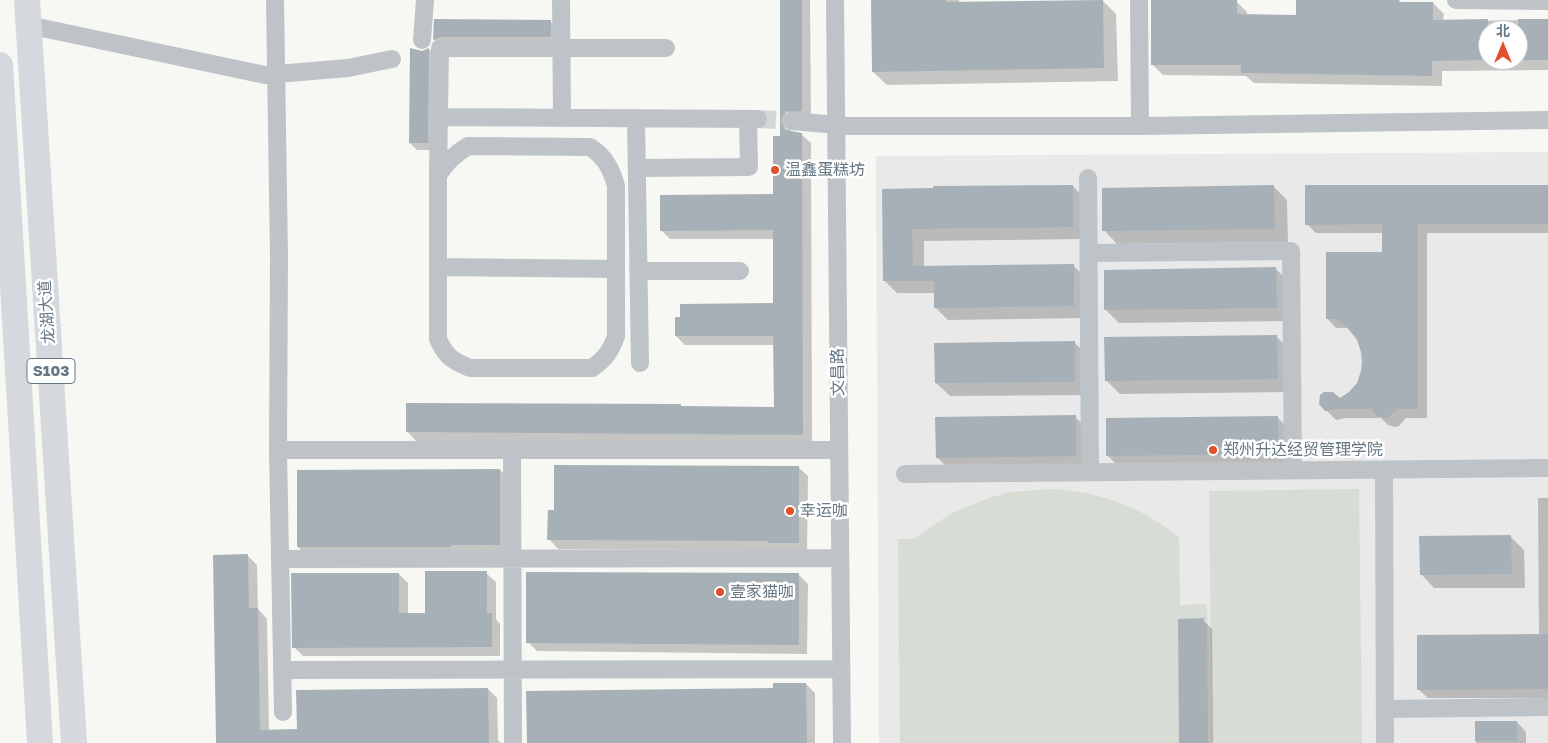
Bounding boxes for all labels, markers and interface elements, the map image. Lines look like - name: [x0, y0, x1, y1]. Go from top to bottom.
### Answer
- north arrow: [1478, 20, 1528, 70]
- text: 北: [1496, 22, 1510, 39]
- place label: 温鑫蛋糕坊: [785, 160, 865, 180]
- marker: 温鑫蛋糕坊: [769, 164, 781, 176]
- street label: 龙湖大道: [35, 279, 59, 345]
- street label: 文昌路: [828, 348, 848, 396]
- road number: S103: [27, 358, 75, 384]
- place label: 郑州升达经贸管理学院: [1223, 440, 1383, 460]
- marker: 郑州升达经贸管理学院: [1207, 444, 1219, 456]
- place label: 幸运咖: [800, 501, 848, 521]
- marker: 幸运咖: [784, 505, 796, 517]
- place label: 壹家猫咖: [730, 582, 794, 602]
- marker: 壹家猫咖: [714, 586, 726, 598]

